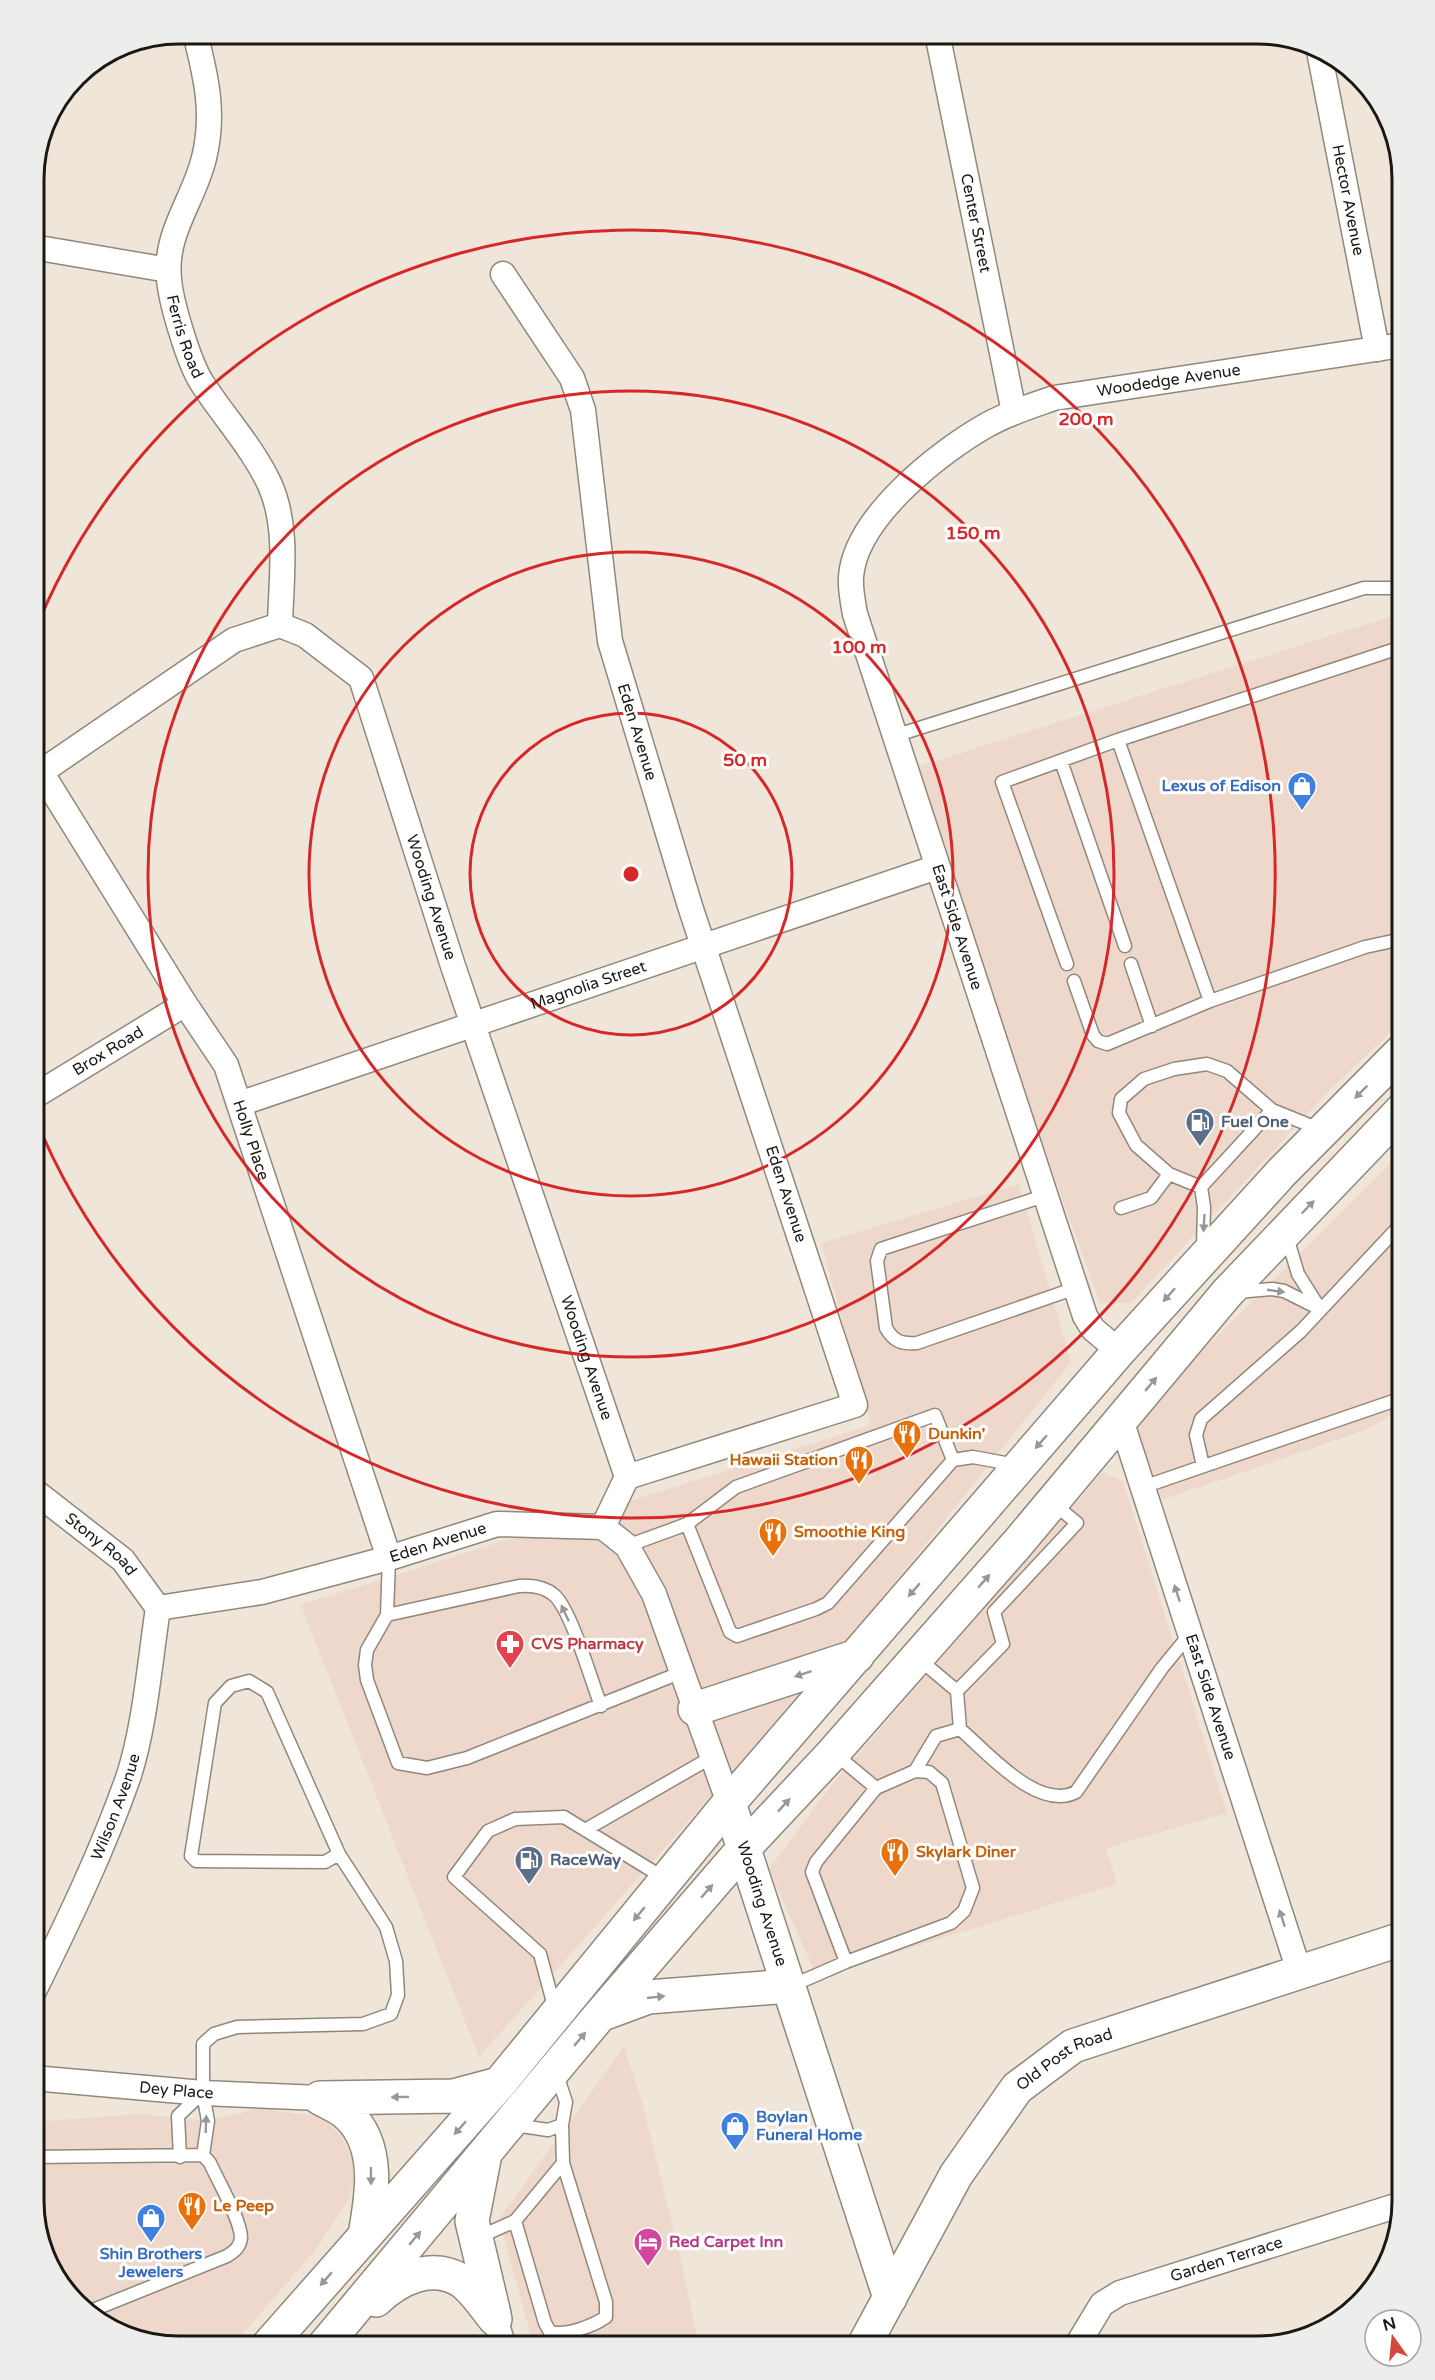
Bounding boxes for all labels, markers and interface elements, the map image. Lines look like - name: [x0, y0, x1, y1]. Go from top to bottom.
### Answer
- street label: Hector Avenue: [1327, 143, 1369, 257]
- street label: Center Street: [956, 172, 995, 274]
- street label: Ferris Road: [162, 293, 208, 382]
- street label: Woodedge Avenue: [1096, 360, 1242, 401]
- text: 200 m: [1058, 408, 1114, 430]
- text: 150 m: [945, 522, 1001, 544]
- text: 100 m: [831, 636, 887, 658]
- street label: Eden Avenue: [613, 681, 661, 783]
- text: 50 m: [723, 749, 767, 771]
- shop icon: Lexus of Edison: [1286, 770, 1318, 812]
- place label: Lexus of Edison: [1161, 776, 1281, 796]
- street label: Wooding Avenue: [402, 832, 460, 962]
- street label: East Side Avenue: [927, 861, 987, 993]
- centre of rings: [621, 864, 641, 884]
- street label: Magnolia Street: [528, 956, 649, 1014]
- street label: Brox Road: [69, 1022, 147, 1080]
- one-way arrow: [1354, 1085, 1368, 1099]
- street label: Holly Place: [228, 1097, 273, 1183]
- fuel station icon: Fuel One: [1184, 1106, 1216, 1148]
- place label: Fuel One: [1221, 1112, 1289, 1132]
- street label: Eden Avenue: [761, 1143, 811, 1245]
- one-way arrow: [1301, 1199, 1315, 1214]
- one-way arrow: [1199, 1213, 1208, 1232]
- one-way arrow: [1266, 1286, 1285, 1295]
- one-way arrow: [1163, 1287, 1176, 1302]
- street label: Wooding Avenue: [556, 1293, 617, 1423]
- one-way arrow: [1144, 1377, 1157, 1392]
- restaurant icon: Dunkin': [891, 1418, 923, 1460]
- place label: Dunkin': [928, 1424, 985, 1444]
- one-way arrow: [1035, 1434, 1048, 1449]
- restaurant icon: Hawaii Station: [843, 1444, 875, 1486]
- place label: Hawaii Station: [729, 1450, 838, 1470]
- street label: Stony Road: [61, 1509, 141, 1580]
- restaurant icon: Smoothie King: [757, 1516, 789, 1558]
- street label: Eden Avenue: [387, 1518, 489, 1567]
- place label: Smoothie King: [794, 1522, 905, 1542]
- one-way arrow: [977, 1574, 990, 1589]
- one-way arrow: [908, 1582, 921, 1597]
- one-way arrow: [1172, 1584, 1181, 1602]
- one-way arrow: [560, 1604, 569, 1621]
- pharmacy icon: CVS Pharmacy: [494, 1628, 526, 1670]
- street label: East Side Avenue: [1181, 1631, 1240, 1762]
- place label: CVS Pharmacy: [531, 1634, 644, 1654]
- one-way arrow: [794, 1670, 812, 1679]
- street label: Wilson Avenue: [87, 1751, 145, 1863]
- one-way arrow: [777, 1798, 791, 1812]
- restaurant icon: Skylark Diner: [879, 1836, 911, 1878]
- street label: Wooding Avenue: [732, 1839, 791, 1969]
- place label: Skylark Diner: [916, 1842, 1017, 1862]
- fuel station icon: RaceWay: [513, 1844, 545, 1886]
- place label: RaceWay: [550, 1850, 621, 1870]
- one-way arrow: [700, 1884, 713, 1899]
- one-way arrow: [633, 1906, 646, 1921]
- one-way arrow: [1277, 1909, 1286, 1927]
- one-way arrow: [646, 1992, 665, 2002]
- street label: Old Post Road: [1012, 2024, 1115, 2095]
- one-way arrow: [573, 2032, 586, 2047]
- street label: Dey Place: [138, 2077, 214, 2103]
- one-way arrow: [390, 2092, 409, 2101]
- place label: Boylan Funeral Home: [756, 2107, 862, 2145]
- shop icon: Boylan Funeral Home: [719, 2110, 751, 2152]
- one-way arrow: [201, 2114, 211, 2133]
- one-way arrow: [453, 2120, 467, 2135]
- one-way arrow: [366, 2167, 376, 2186]
- restaurant icon: Le Peep: [176, 2190, 208, 2232]
- place label: Le Peep: [213, 2196, 274, 2216]
- shop icon: Shin Brothers Jewelers: [135, 2202, 167, 2244]
- hotel icon: Red Carpet Inn: [632, 2226, 664, 2268]
- one-way arrow: [408, 2231, 421, 2246]
- place label: Red Carpet Inn: [669, 2232, 783, 2252]
- street label: Garden Terrace: [1168, 2232, 1285, 2286]
- place label: Shin Brothers Jewelers: [100, 2244, 203, 2282]
- one-way arrow: [320, 2271, 333, 2286]
- north arrow: [1363, 2308, 1423, 2368]
- text: N: [1381, 2313, 1398, 2336]

